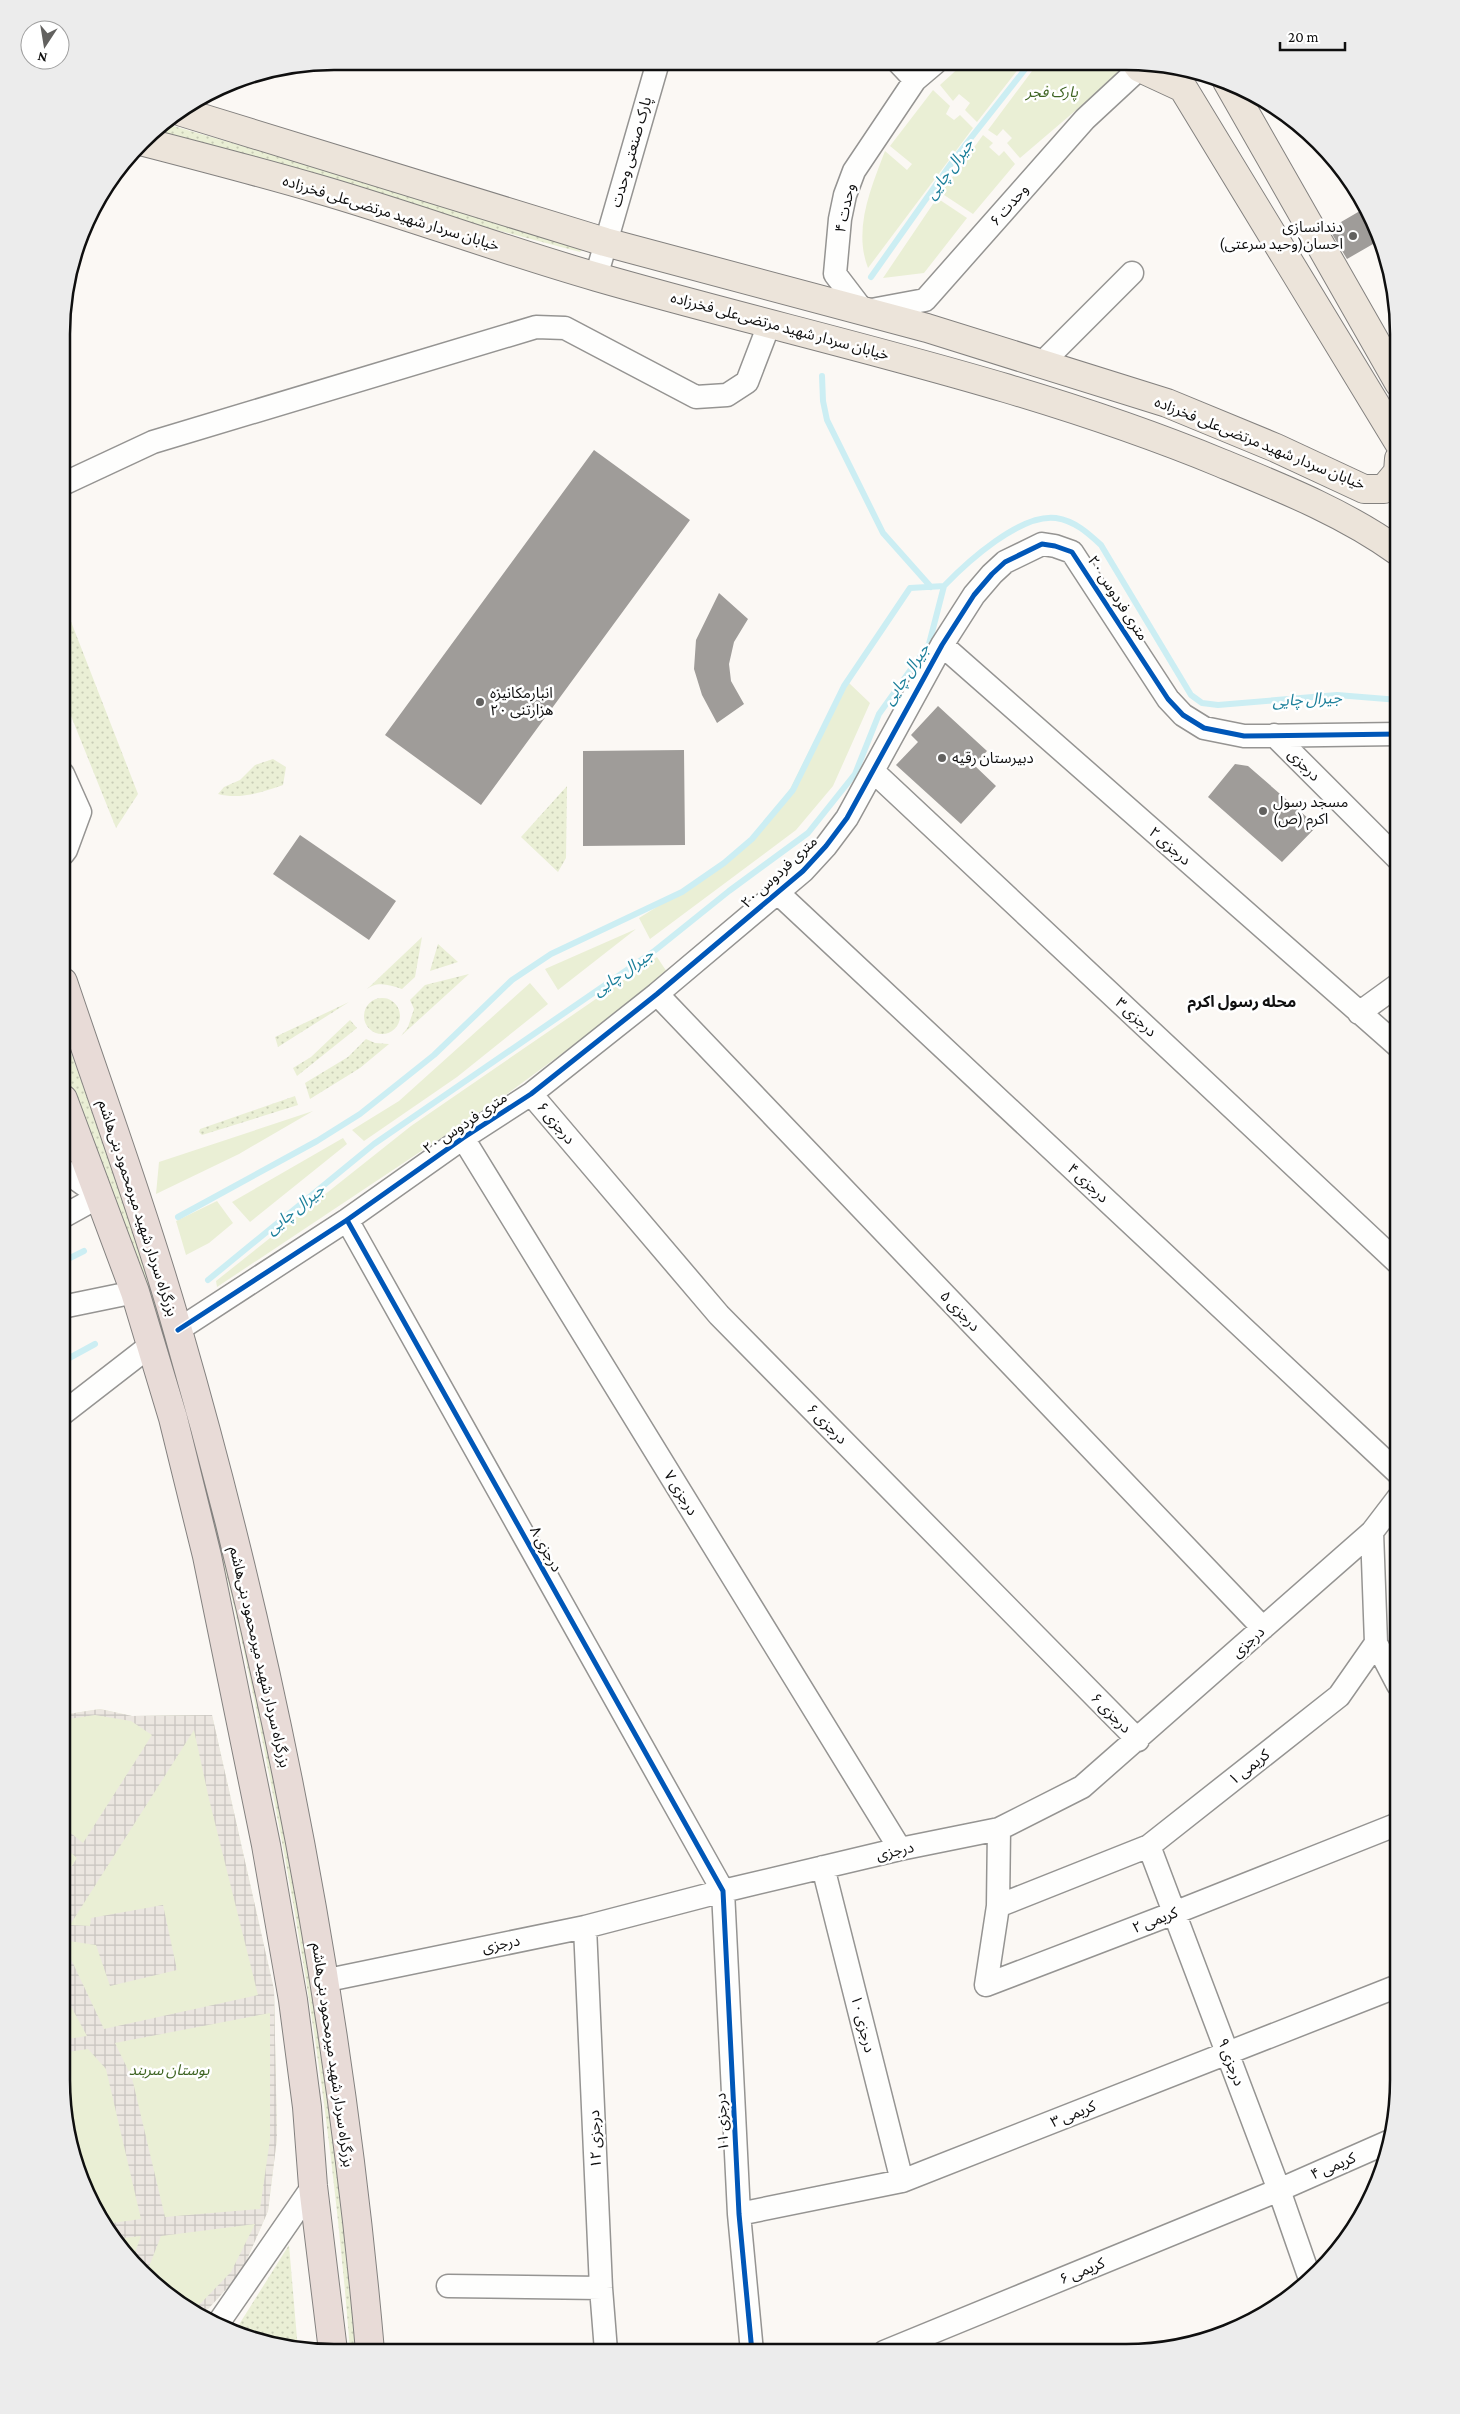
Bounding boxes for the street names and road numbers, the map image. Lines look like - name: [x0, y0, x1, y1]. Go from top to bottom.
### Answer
- street label: پارک صنعتی وحدت: [608, 95, 656, 210]
- street label: خیابان سردار شهید مرتضی‌علی فخرزاده: [281, 172, 501, 255]
- street label: وحدت ۶: [987, 181, 1032, 230]
- street label: وحدت ۴: [832, 182, 859, 234]
- street label: خیابان سردار شهید مرتضی‌علی فخرزاده: [669, 289, 891, 364]
- street label: خیابان سردار شهید مرتضی‌علی فخرزاده: [1152, 393, 1368, 494]
- street label: ۲۰ متری فردوس: [1084, 553, 1151, 644]
- street label: درجزی: [1284, 746, 1323, 785]
- street label: درجزی ۲: [1145, 824, 1194, 869]
- street label: ۲۰ متری فردوس: [738, 833, 821, 912]
- street label: درجزی ۳: [1112, 994, 1160, 1041]
- street label: ۲۰ متری فردوس: [420, 1089, 511, 1158]
- street label: بزرگراه سردار شهید میرمحمود بنی‌هاشم: [93, 1098, 181, 1319]
- street label: درجزی ۶: [533, 1099, 578, 1148]
- street label: درجزی ۴: [1064, 1160, 1112, 1207]
- street label: درجزی ۵: [936, 1288, 983, 1335]
- street label: درجزی ۶: [803, 1401, 850, 1448]
- street label: درجزی ۷: [660, 1468, 701, 1519]
- street label: درجزی ۸: [526, 1523, 565, 1575]
- street label: بزرگراه سردار شهید میرمحمود بنی‌هاشم: [224, 1545, 293, 1770]
- street label: درجزی: [1228, 1623, 1268, 1661]
- street label: درجزی ۶: [1087, 1690, 1134, 1737]
- street label: کریمی ۱: [1225, 1746, 1274, 1789]
- street label: درجزی: [875, 1839, 916, 1864]
- street label: کریمی ۲: [1130, 1904, 1181, 1937]
- street label: درجزی: [481, 1932, 522, 1957]
- street label: بزرگراه سردار شهید میرمحمود بنی‌هاشم: [306, 1942, 357, 2169]
- street label: درجزی ۱۰: [847, 1994, 878, 2054]
- street label: درجزی ۹: [1214, 2036, 1247, 2088]
- street label: درجزی ۱۱: [712, 2092, 733, 2151]
- street label: کریمی ۳: [1048, 2097, 1099, 2131]
- street label: درجزی ۱۲: [586, 2110, 605, 2168]
- street label: کریمی ۴: [1308, 2149, 1359, 2184]
- street label: کریمی ۶: [1057, 2254, 1108, 2288]

